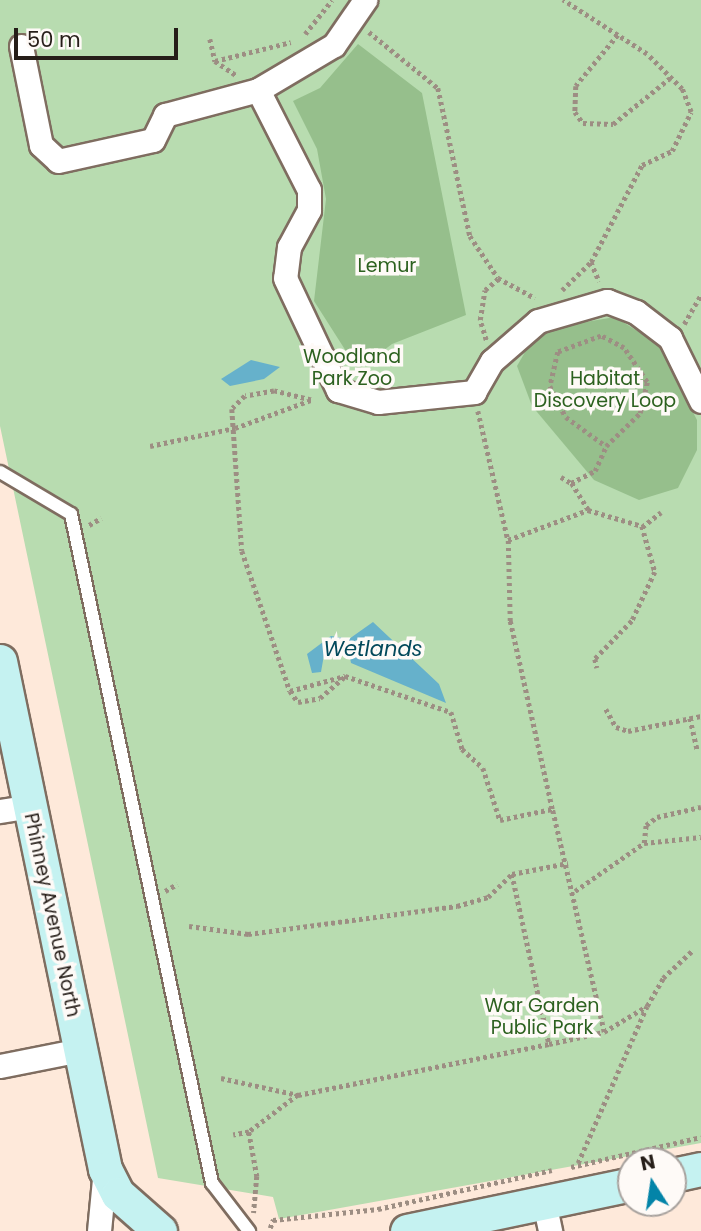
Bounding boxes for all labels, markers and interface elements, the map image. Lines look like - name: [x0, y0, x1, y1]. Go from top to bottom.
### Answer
- scale bar: [18, 14, 182, 58]
- text: 50 m: [27, 25, 81, 54]
- park label: Lemur: [358, 255, 416, 277]
- park label: Woodland Park Zoo: [303, 346, 401, 390]
- park label: Habitat Discovery Loop: [534, 368, 676, 412]
- water label: Wetlands: [323, 636, 423, 662]
- street label: Phinney Avenue North: [19, 811, 85, 1019]
- park label: War Garden Public Park: [484, 995, 600, 1039]
- north arrow: [617, 1147, 687, 1217]
- text: N: [638, 1148, 658, 1178]

